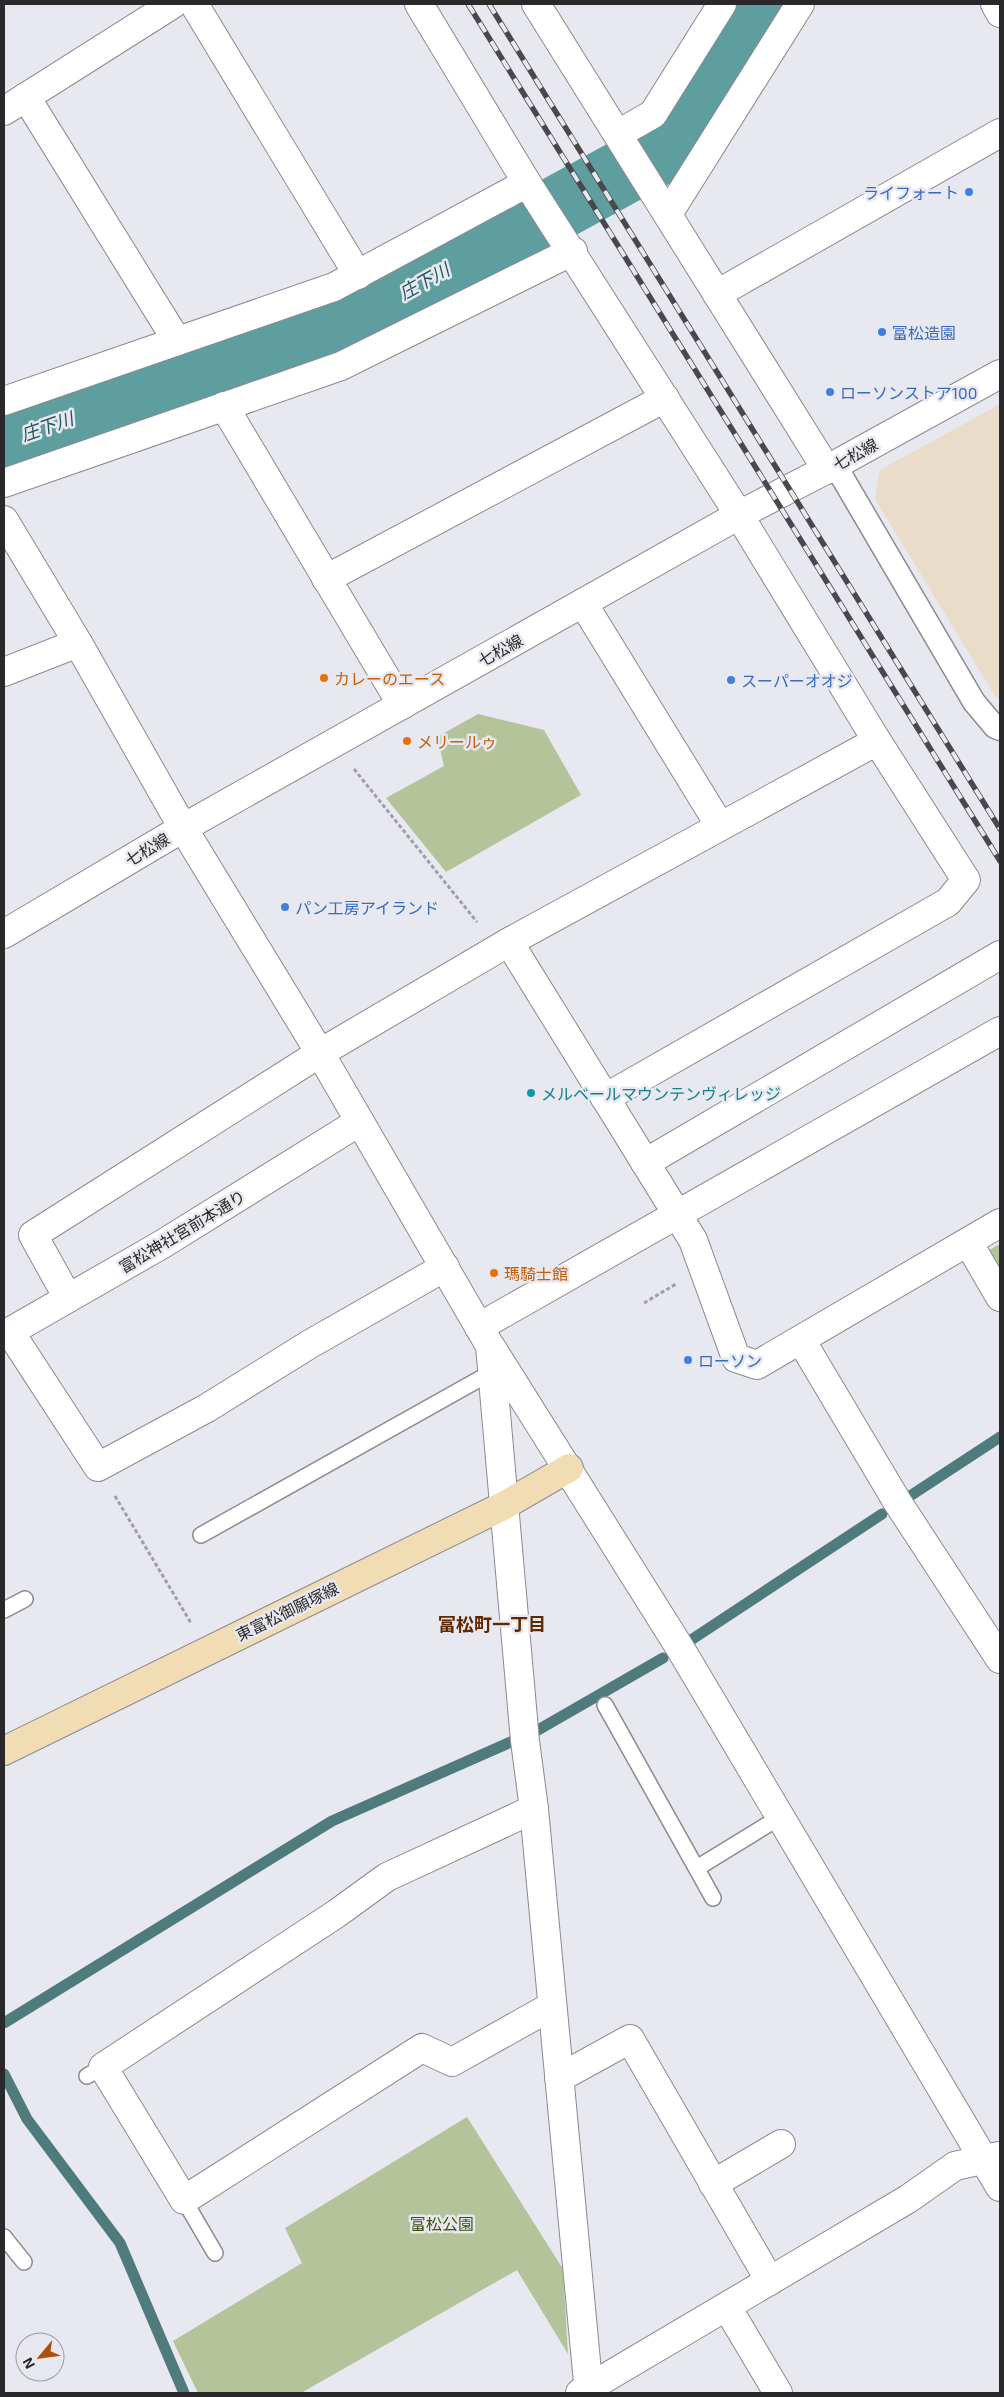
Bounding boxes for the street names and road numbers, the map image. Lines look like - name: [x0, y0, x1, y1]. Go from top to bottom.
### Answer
- street label: 七松線: [829, 434, 881, 474]
- street label: 七松線: [474, 630, 526, 670]
- street label: 七松線: [122, 828, 172, 870]
- street label: 富松神社宮前本通り: [115, 1186, 249, 1276]
- street label: 東富松御願塚線: [232, 1578, 342, 1644]

